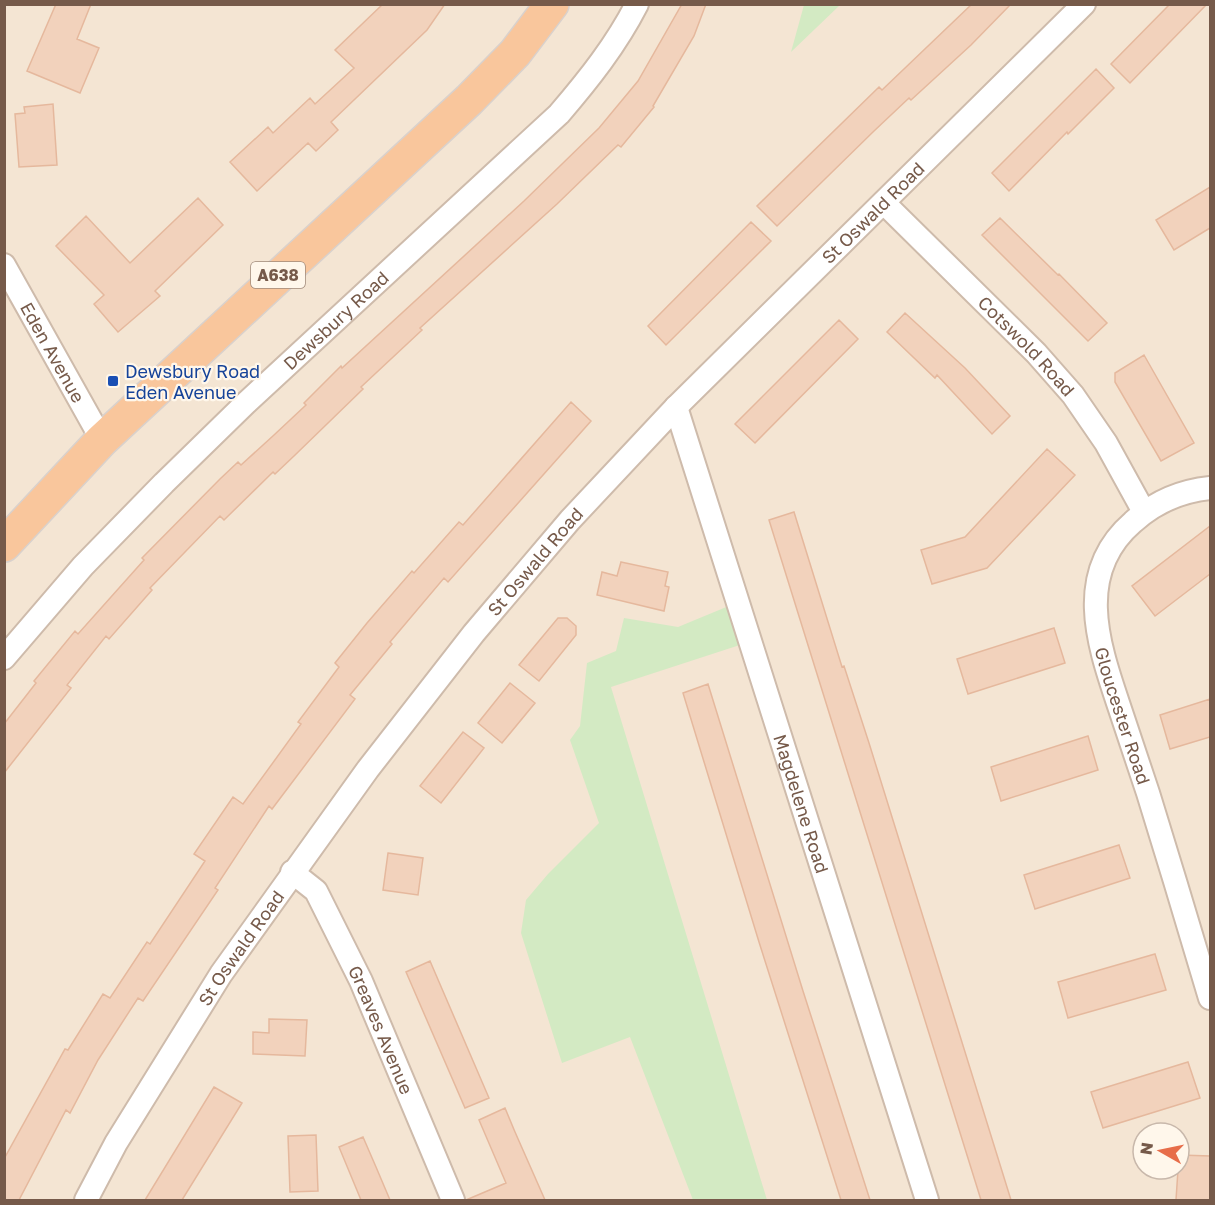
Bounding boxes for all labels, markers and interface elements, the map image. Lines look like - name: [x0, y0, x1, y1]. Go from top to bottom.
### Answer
- street label: St Oswald Road: [817, 157, 929, 268]
- road number: A638: [251, 262, 305, 288]
- street label: Dewsbury Road: [279, 266, 393, 374]
- street label: Cotswold Road: [974, 291, 1080, 401]
- street label: Eden Avenue: [16, 298, 90, 406]
- place label: Dewsbury Road Eden Avenue: [125, 360, 260, 403]
- marker: Dewsbury Road Eden Avenue: [106, 374, 120, 388]
- street label: St Oswald Road: [483, 503, 587, 620]
- street label: Gloucester Road: [1091, 645, 1155, 787]
- street label: Magdelene Road: [769, 731, 834, 876]
- street label: St Oswald Road: [193, 886, 288, 1010]
- street label: Greaves Avenue: [344, 962, 418, 1097]
- north arrow: [1131, 1121, 1191, 1181]
- text: N: [1135, 1141, 1157, 1156]

